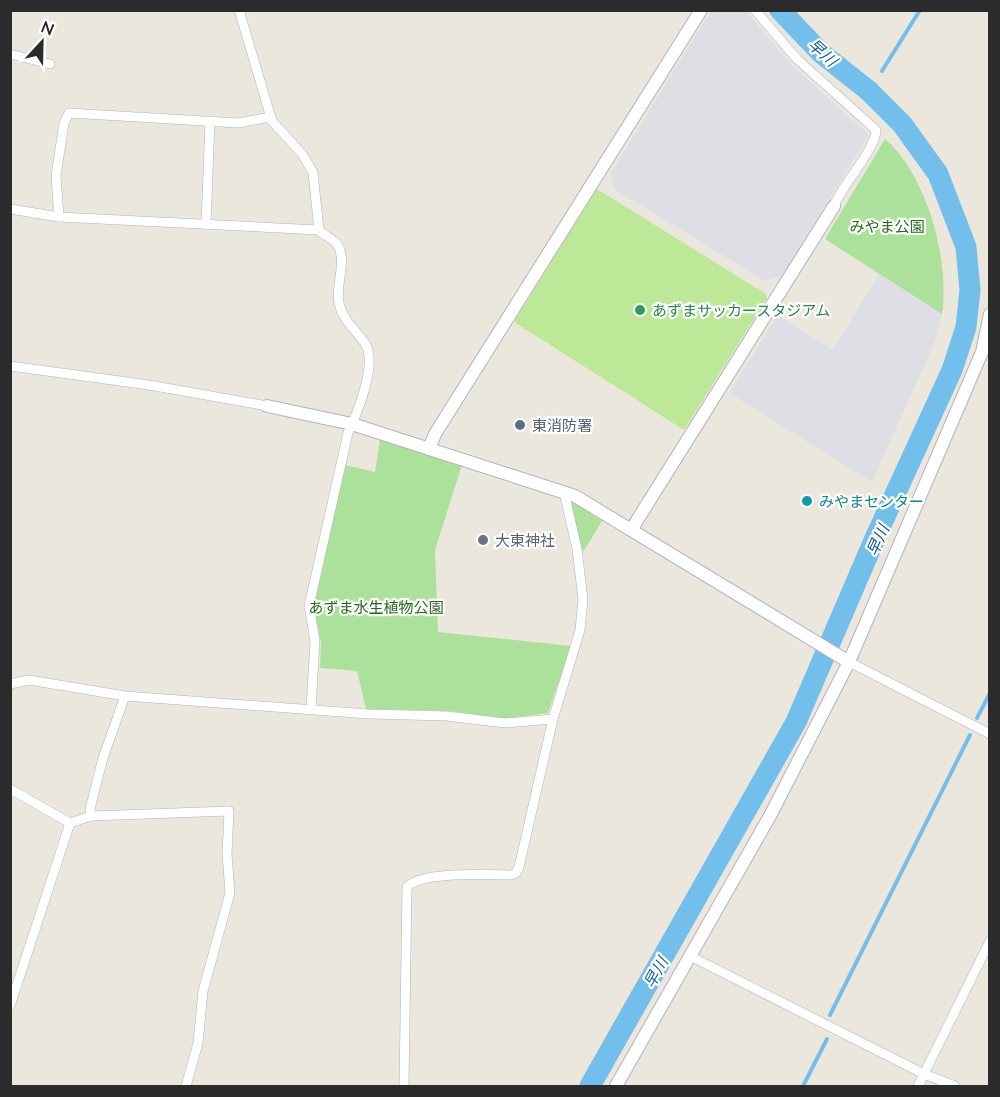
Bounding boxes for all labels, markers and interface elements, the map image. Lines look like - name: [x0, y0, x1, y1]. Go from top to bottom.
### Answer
- north arrow: [12, 12, 72, 72]
- text: N: [39, 17, 57, 39]
- water label: 早川: [805, 34, 843, 71]
- park label: みやま公園: [849, 217, 925, 235]
- place label: あずまサッカースタジアム: [652, 301, 830, 319]
- marker: あずまサッカースタジアム: [633, 303, 647, 317]
- place label: 東消防署: [532, 416, 592, 434]
- marker: 東消防署: [513, 418, 527, 432]
- place label: みやまセンター: [819, 492, 924, 510]
- marker: みやまセンター: [800, 494, 814, 508]
- water label: 早川: [862, 520, 893, 558]
- place label: 大東神社: [495, 531, 555, 549]
- marker: 大東神社: [476, 533, 490, 547]
- park label: あずま水生植物公園: [308, 598, 444, 616]
- water label: 早川: [639, 952, 672, 991]

